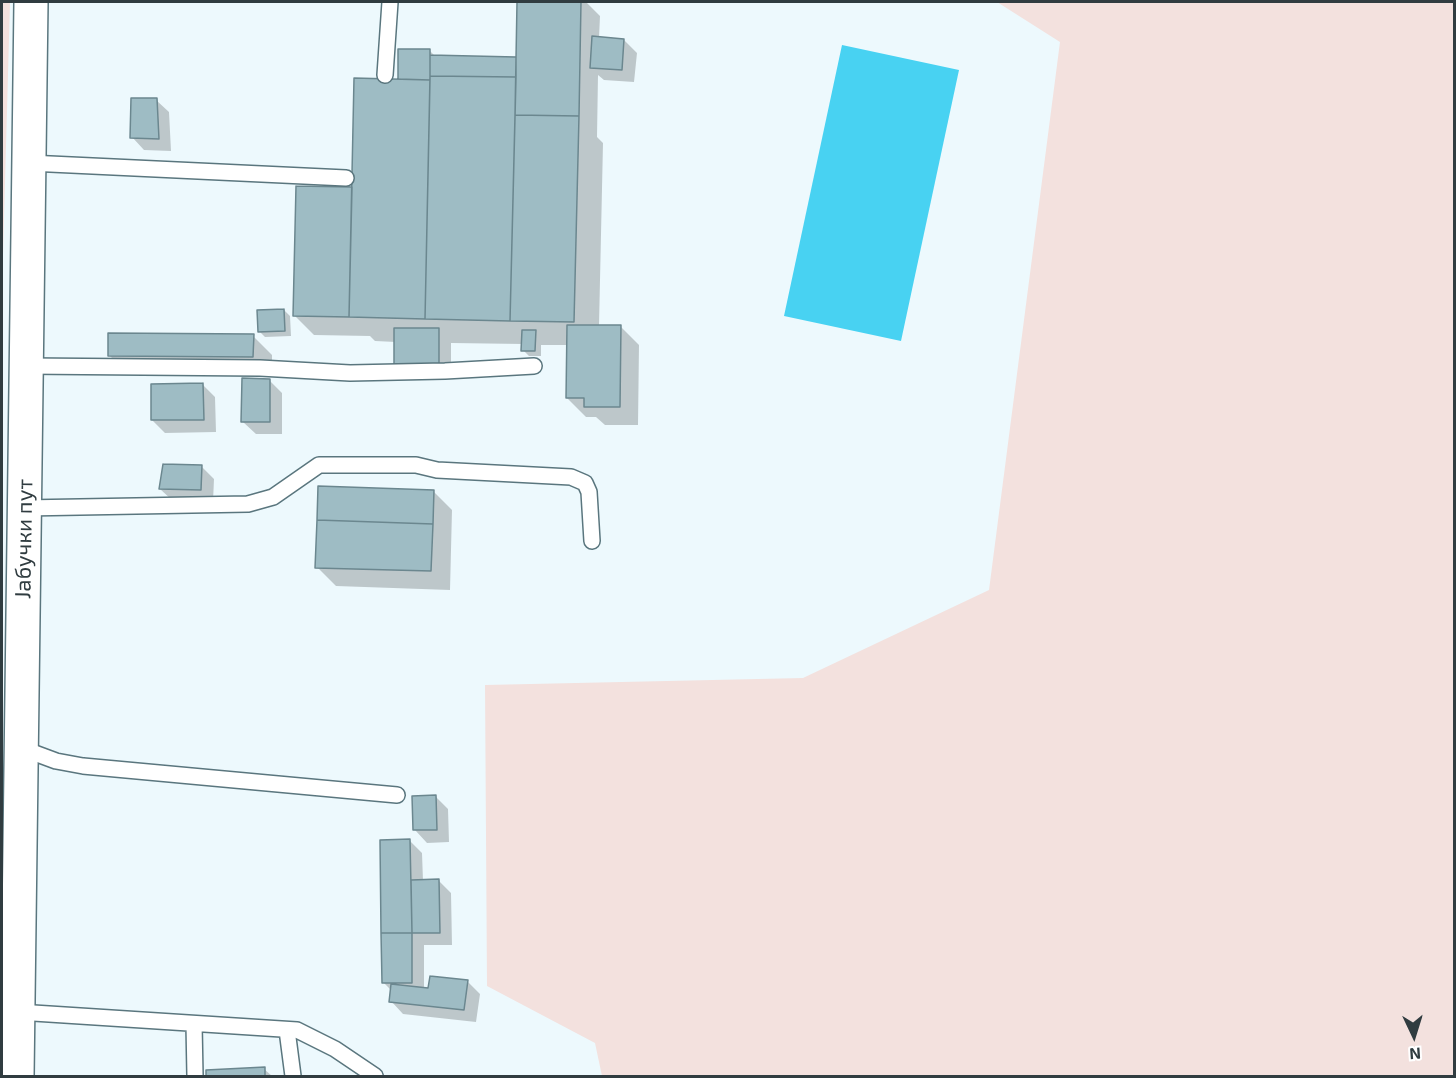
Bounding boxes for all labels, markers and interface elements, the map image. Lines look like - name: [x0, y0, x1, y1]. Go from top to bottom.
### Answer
- street label: Јабучки пут: [10, 479, 38, 599]
- north arrow: [1384, 1006, 1444, 1066]
- text: N: [1409, 1045, 1422, 1064]

